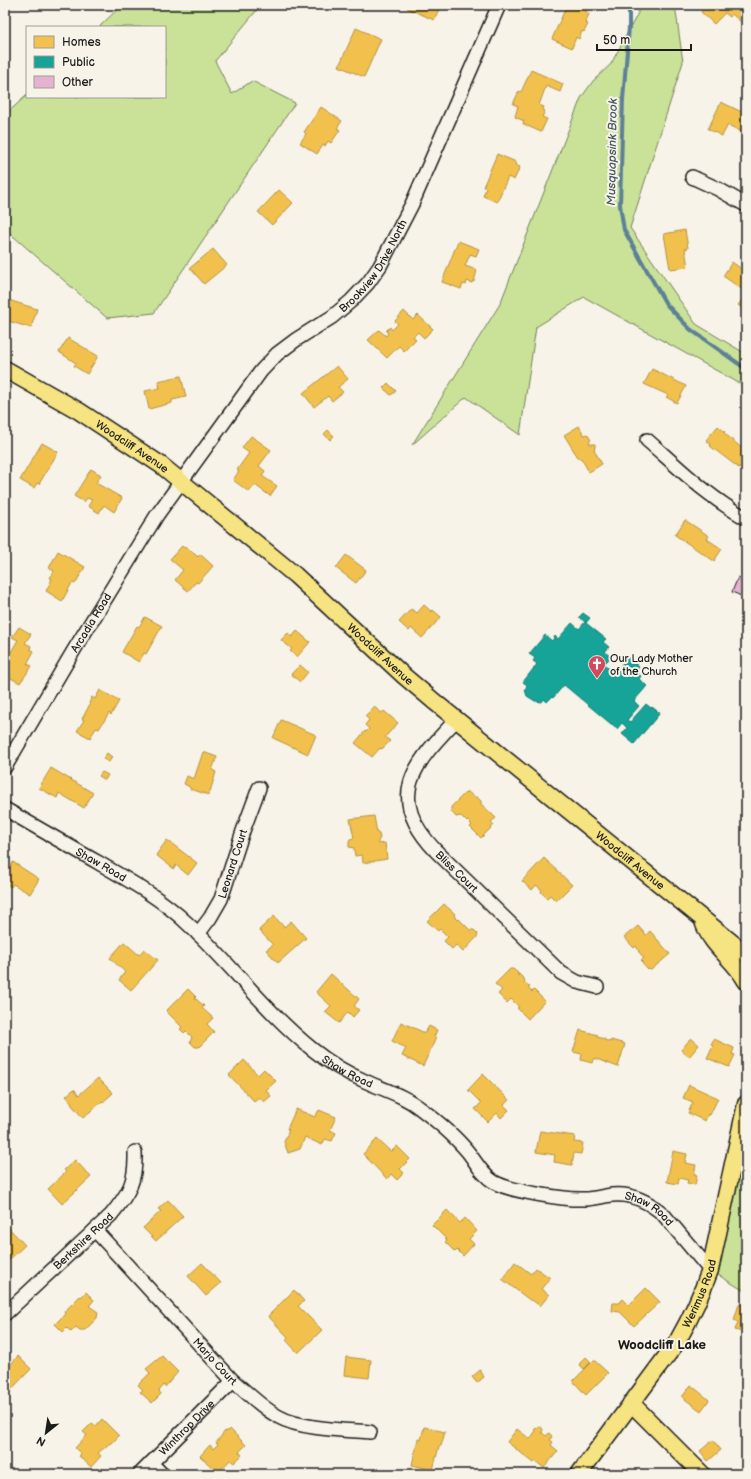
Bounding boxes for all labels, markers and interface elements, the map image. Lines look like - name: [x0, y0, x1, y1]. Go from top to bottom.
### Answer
- legend: [26, 26, 166, 98]
- scale bar: [597, 26, 691, 52]
- text: 50 m: [603, 33, 630, 48]
- text: Homes: [62, 35, 101, 50]
- text: Public: [62, 55, 95, 70]
- text: Other: [62, 75, 94, 90]
- water label: Musquapsink Brook: [604, 97, 621, 206]
- street label: Brookview Drive North: [336, 218, 410, 315]
- street label: Woodcliff Avenue: [93, 418, 172, 476]
- street label: Arcadia Road: [68, 591, 114, 655]
- street label: Woodcliff Avenue: [344, 621, 416, 688]
- place label: Our Lady Mother of the Church: [610, 652, 694, 678]
- church icon: Our Lady Mother of the Church: [587, 654, 607, 679]
- street label: Leonard Court: [216, 827, 250, 900]
- street label: Woodcliff Avenue: [593, 829, 667, 893]
- street label: Shaw Road: [73, 845, 128, 884]
- street label: Bliss Court: [433, 848, 481, 896]
- street label: Shaw Road: [319, 1053, 375, 1091]
- street label: Shaw Road: [624, 1189, 676, 1229]
- street label: Berkshire Road: [51, 1210, 116, 1273]
- street label: Werimus Road: [680, 1258, 719, 1330]
- street label: Marjo Court: [190, 1336, 240, 1389]
- district label: Woodcliff Lake: [618, 1337, 707, 1353]
- street label: Winthrop Drive: [157, 1397, 218, 1458]
- north arrow: [26, 1413, 66, 1453]
- text: N: [34, 1434, 48, 1449]

